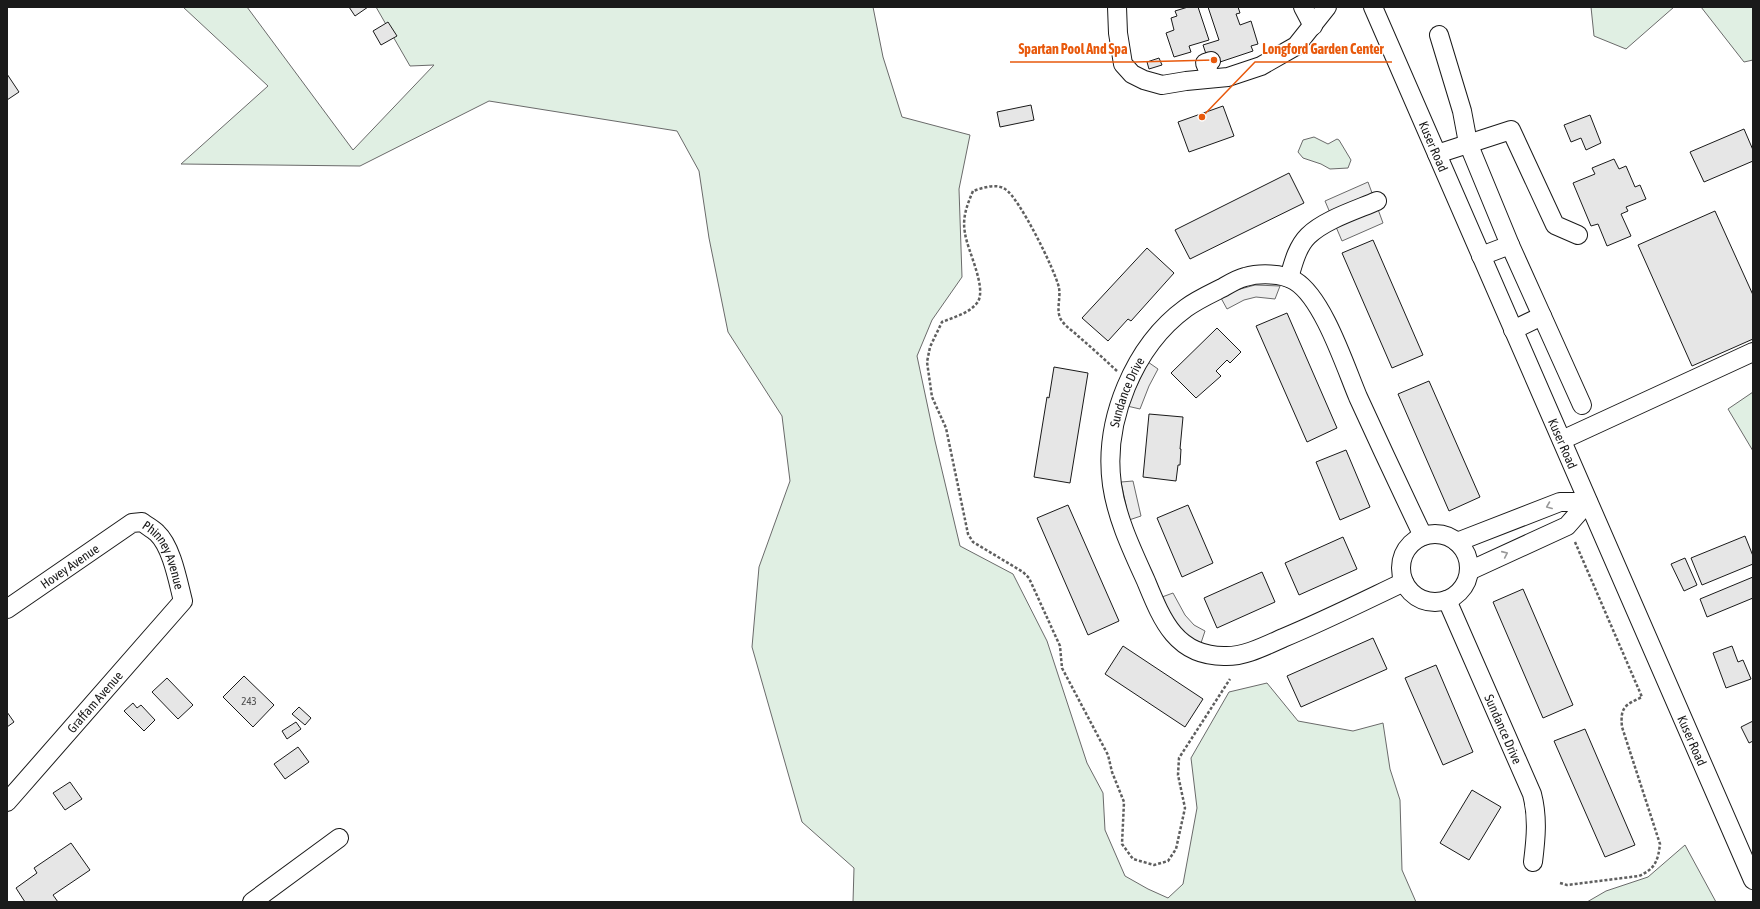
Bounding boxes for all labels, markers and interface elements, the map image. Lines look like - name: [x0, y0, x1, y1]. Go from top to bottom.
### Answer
- callout: Spartan Pool And Spa: [1010, 36, 1135, 62]
- callout: Longford Garden Center: [1255, 36, 1392, 62]
- text: Spartan Pool And Spa: [1018, 41, 1128, 57]
- text: Longford Garden Center: [1262, 41, 1385, 57]
- street label: Kuser Road: [1416, 119, 1451, 174]
- street label: Sundance Drive: [1107, 354, 1147, 429]
- street label: Kuser Road: [1545, 416, 1581, 471]
- one-way arrow: [1546, 501, 1553, 509]
- street label: Phinney Avenue: [140, 517, 187, 591]
- street label: Hovey Avenue: [37, 540, 102, 591]
- one-way arrow: [1500, 551, 1508, 559]
- street label: Graffam Avenue: [64, 668, 126, 736]
- street label: Sundance Drive: [1482, 692, 1525, 766]
- house number: 243: [241, 695, 257, 707]
- street label: Kuser Road: [1675, 713, 1710, 768]

